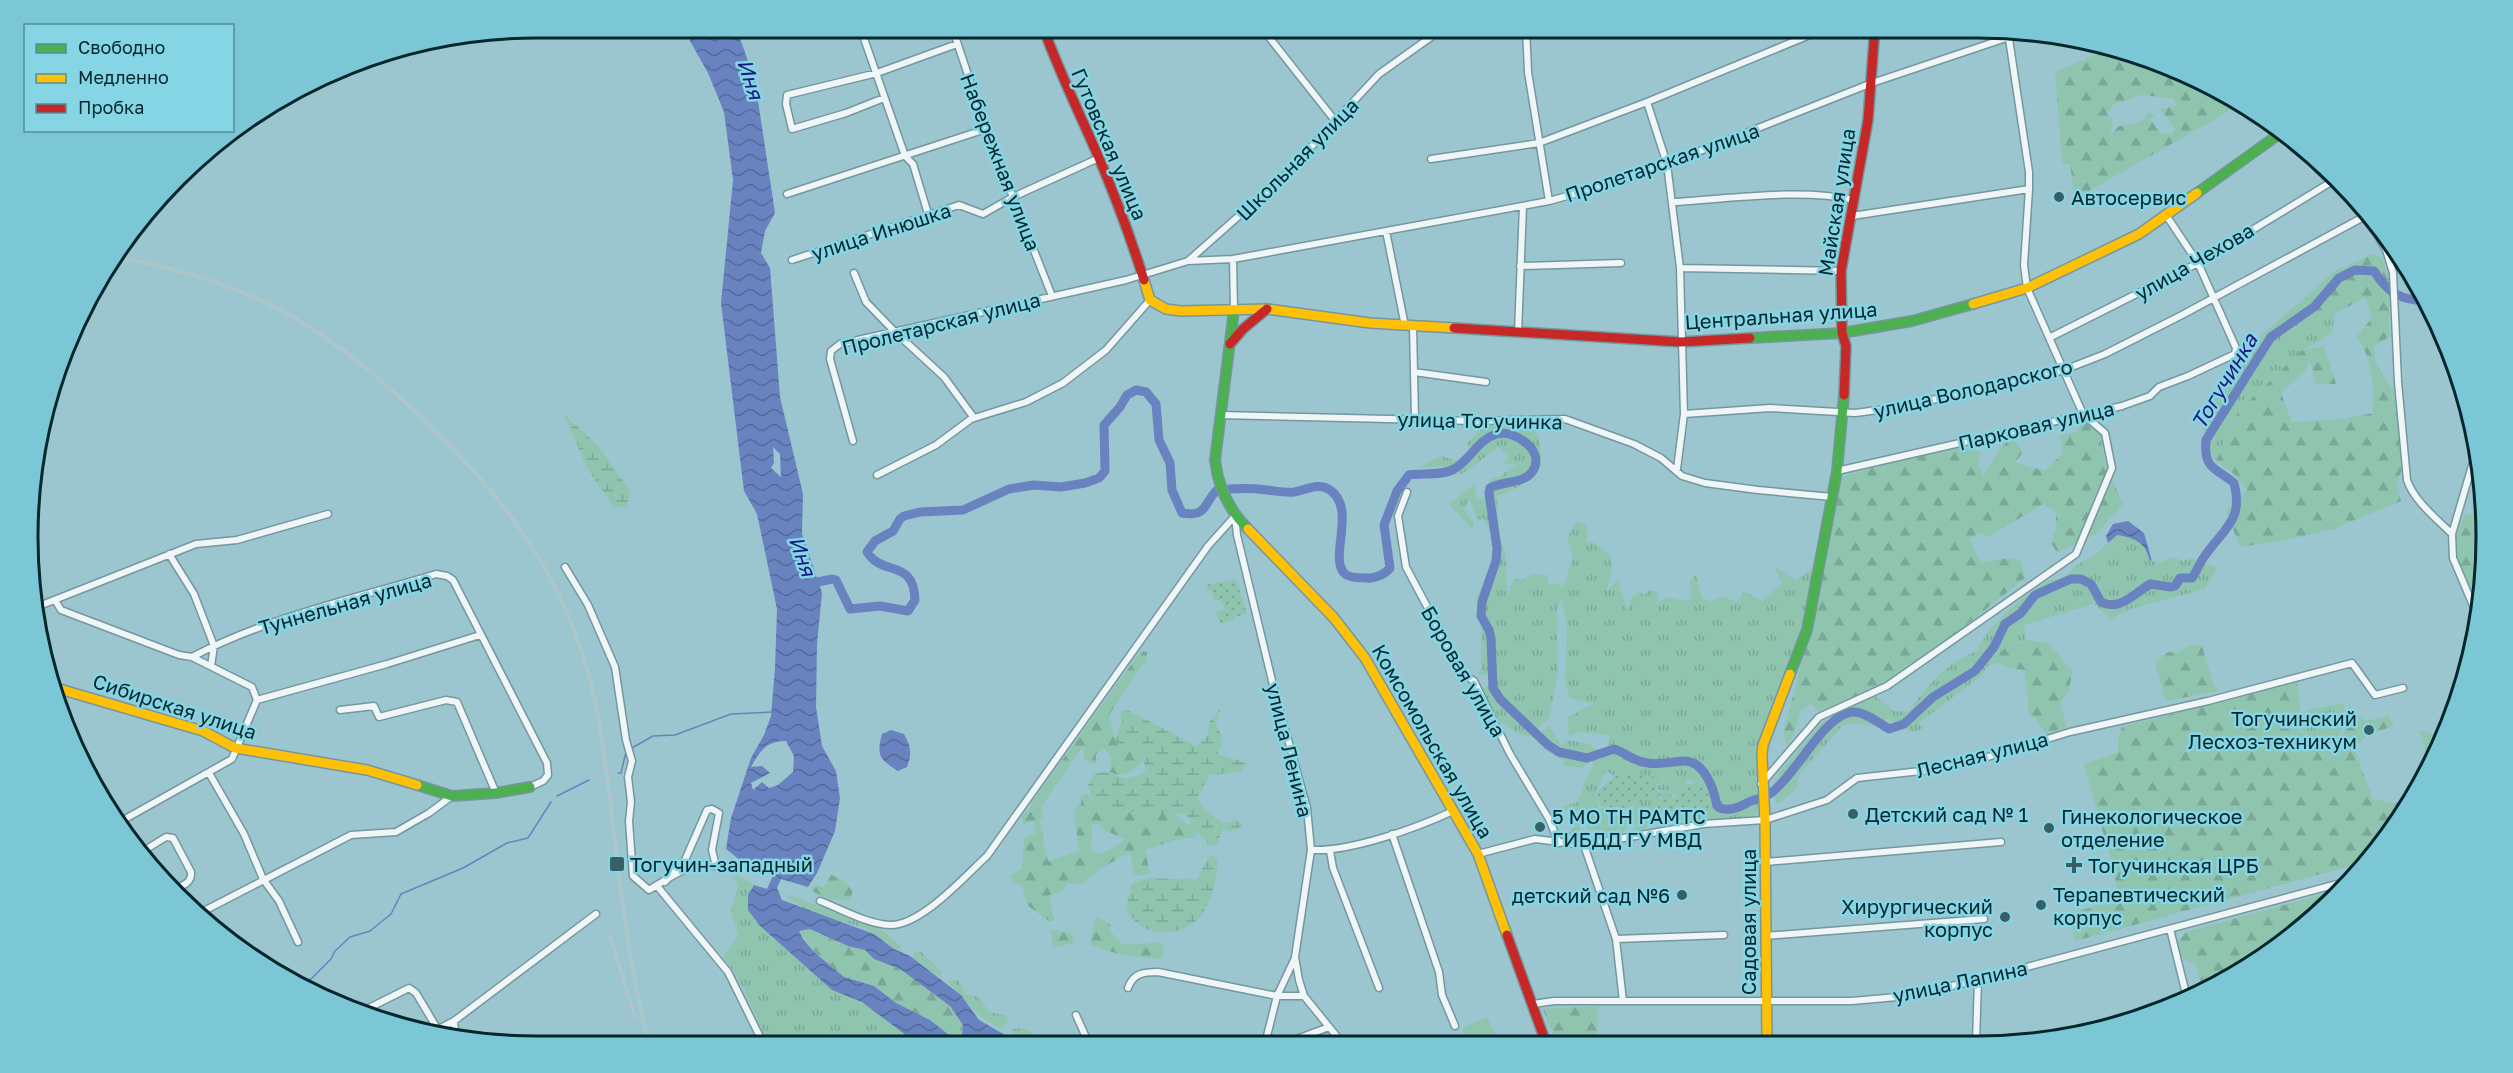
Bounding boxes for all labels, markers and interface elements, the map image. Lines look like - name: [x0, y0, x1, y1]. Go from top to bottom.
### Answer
- legend: [24, 24, 234, 132]
- text: Свободно: [78, 36, 165, 58]
- water label: Иня: [732, 56, 770, 104]
- street label: Гутовская улица: [1067, 64, 1153, 224]
- text: Медленно: [78, 66, 169, 88]
- street label: Набережная улица: [956, 70, 1046, 254]
- street label: Школьная улица: [1231, 93, 1363, 225]
- text: Пробка: [78, 96, 144, 118]
- street label: Пролетарская улица: [1562, 117, 1762, 207]
- street label: Майская улица: [1812, 126, 1860, 278]
- place label: Автосервис: [2071, 185, 2186, 209]
- marker: Автосервис: [2052, 190, 2066, 204]
- street label: улица Инюшка: [808, 197, 954, 265]
- street label: улица Чехова: [2130, 217, 2258, 305]
- street label: Пролетарская улица: [839, 287, 1043, 359]
- street label: Центральная улица: [1684, 296, 1878, 334]
- water label: Тогучинка: [2185, 328, 2263, 433]
- street label: улица Володарского: [1871, 353, 2075, 423]
- street label: Парковая улица: [1956, 395, 2116, 455]
- street label: улица Тогучинка: [1397, 407, 1563, 433]
- water label: Иня: [784, 532, 823, 581]
- street label: Туннельная улица: [256, 567, 434, 639]
- street label: Боровая улица: [1417, 601, 1511, 741]
- street label: Комсомольская улица: [1368, 640, 1498, 842]
- street label: Сибирская улица: [90, 668, 260, 744]
- street label: улица Ленина: [1262, 680, 1318, 820]
- place label: Тогучинский Лесхоз-техникум: [2188, 706, 2357, 753]
- marker: Тогучинский Лесхоз-техникум: [2362, 723, 2376, 737]
- street label: Лесная улица: [1913, 726, 2051, 782]
- place label: Детский сад № 1: [1865, 802, 2028, 826]
- place label: 5 МО ТН РАМТС ГИБДД ГУ МВД: [1552, 804, 1706, 851]
- place label: Гинекологическое отделение: [2061, 804, 2242, 851]
- marker: Детский сад № 1: [1846, 807, 1860, 821]
- marker: 5 МО ТН РАМТС ГИБДД ГУ МВД: [1533, 820, 1547, 834]
- marker: Гинекологическое отделение: [2042, 821, 2056, 835]
- street label: Садовая улица: [1736, 849, 1760, 995]
- place label: Тогучин-западный: [630, 852, 813, 876]
- place label: Тогучинская ЦРБ: [2088, 853, 2259, 877]
- marker: Тогучин-западный: [608, 855, 626, 873]
- marker: Тогучинская ЦРБ: [2065, 856, 2083, 874]
- place label: Терапевтический корпус: [2053, 882, 2225, 929]
- place label: детский сад №6: [1512, 883, 1670, 907]
- marker: детский сад №6: [1675, 888, 1689, 902]
- place label: Хирургический корпус: [1841, 894, 1993, 941]
- marker: Терапевтический корпус: [2034, 898, 2048, 912]
- marker: Хирургический корпус: [1998, 910, 2012, 924]
- street label: улица Лапина: [1891, 955, 2029, 1007]

